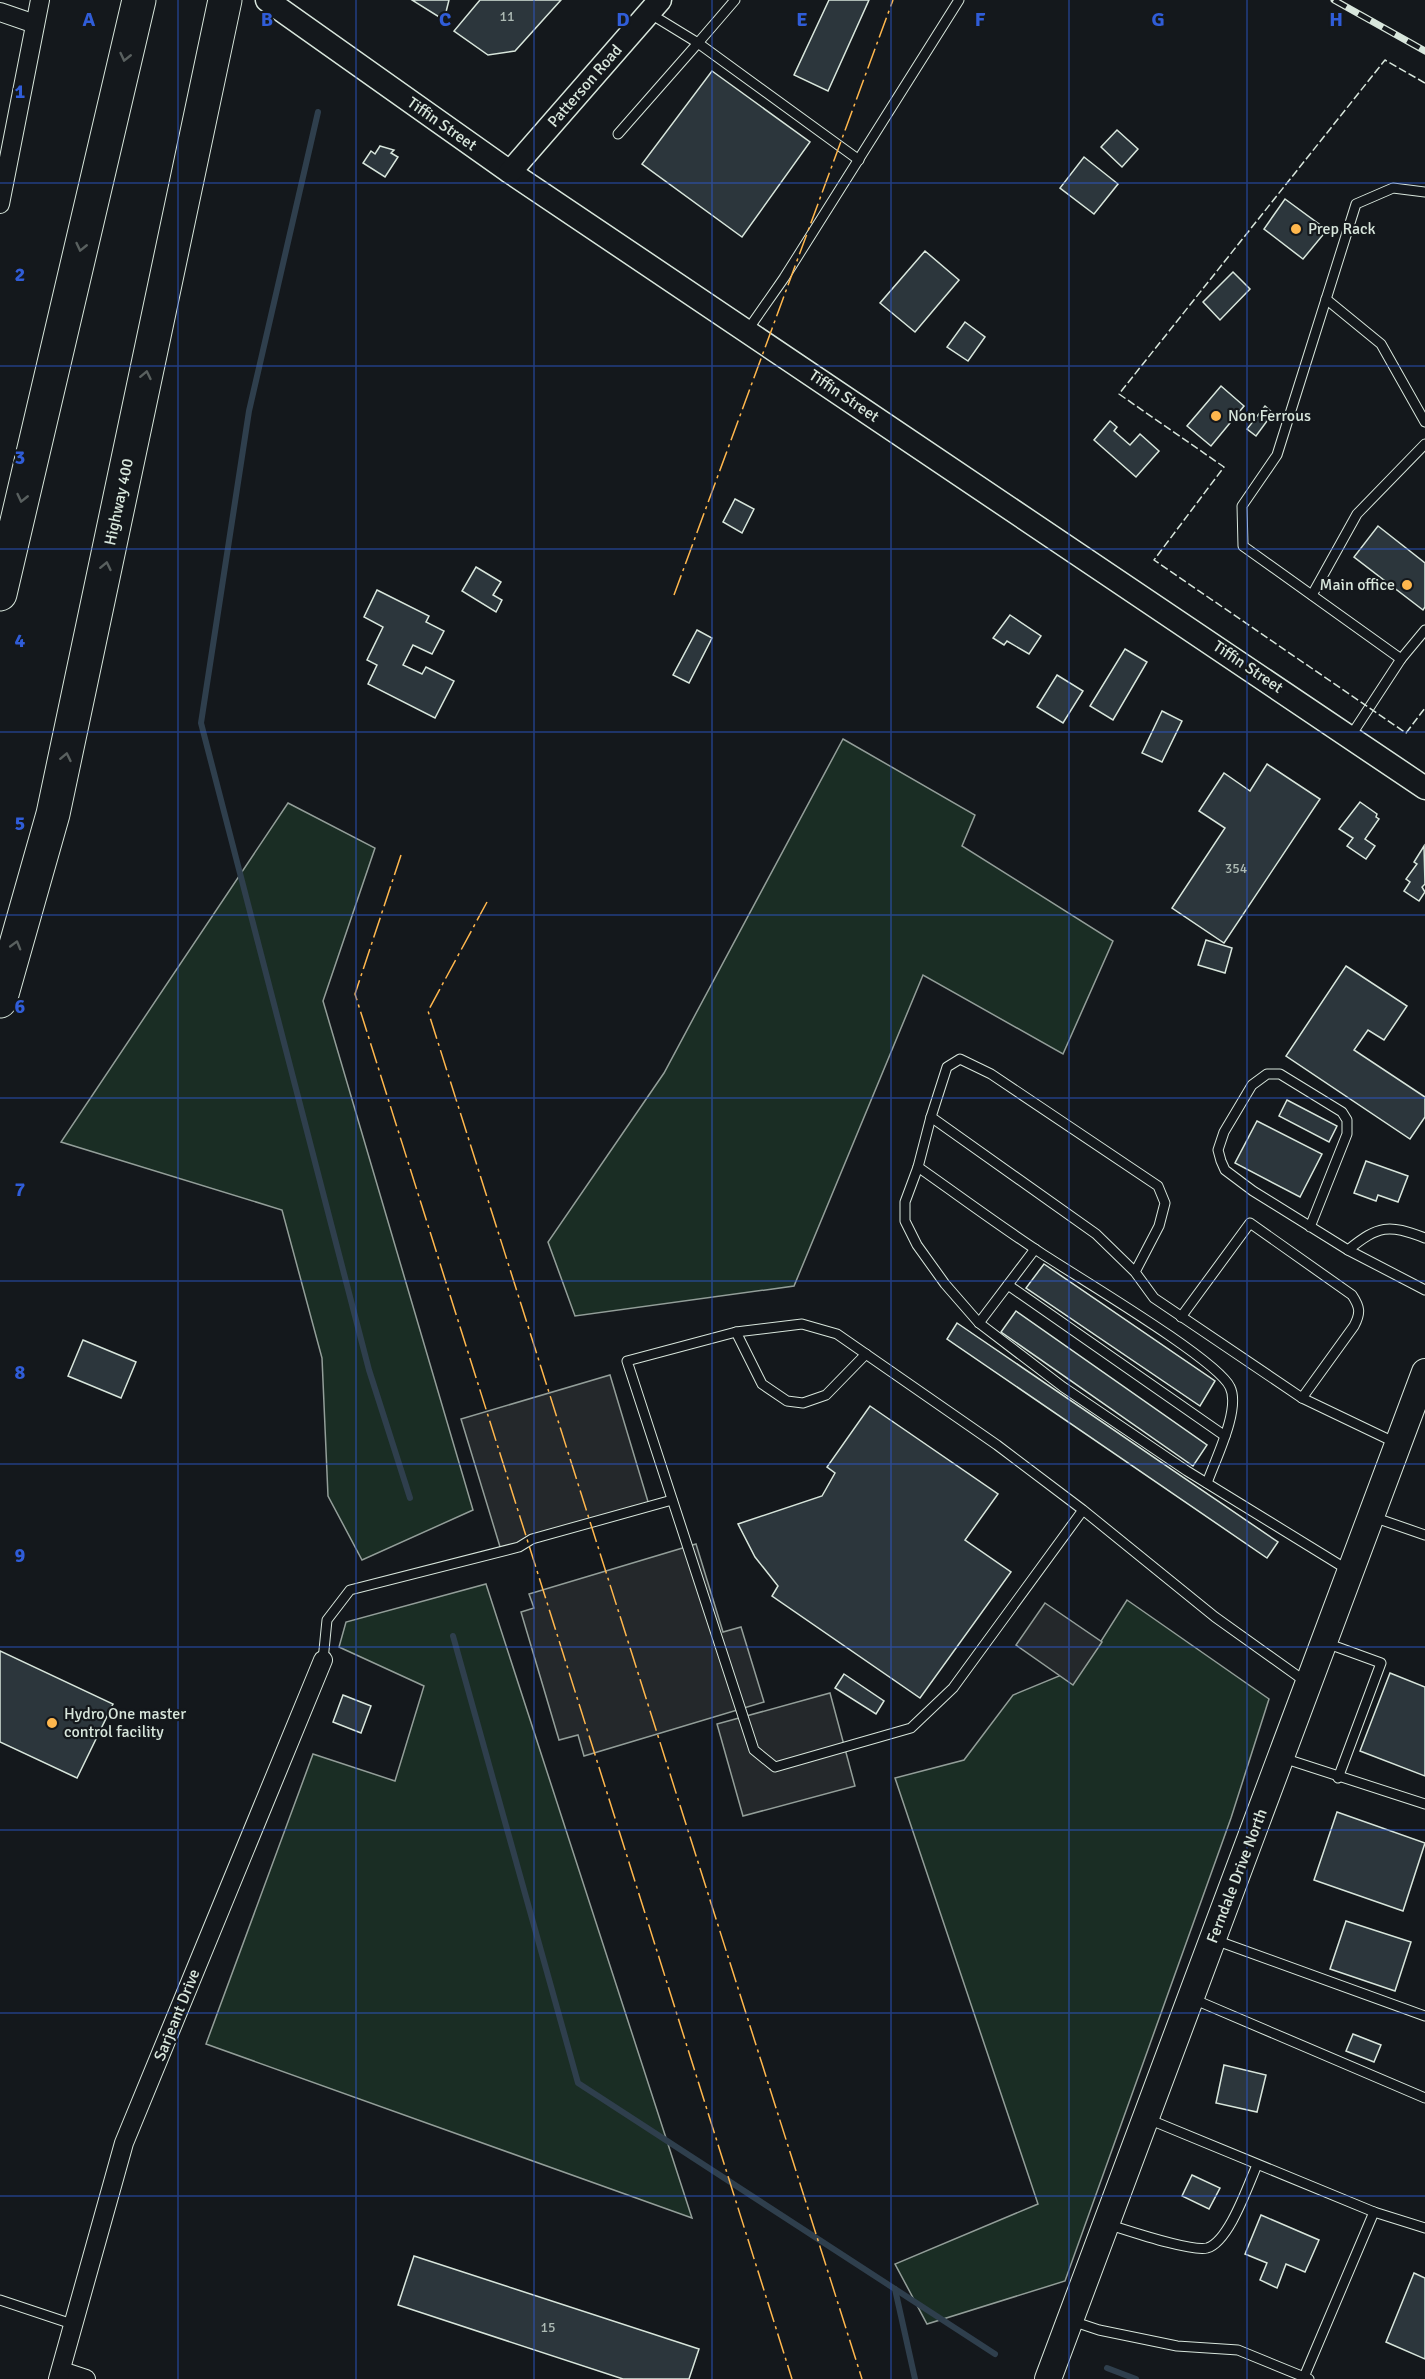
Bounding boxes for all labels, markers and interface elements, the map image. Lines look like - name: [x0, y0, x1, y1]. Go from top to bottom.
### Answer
- text: A: [83, 7, 96, 32]
- text: B: [261, 7, 273, 32]
- text: C: [439, 7, 451, 32]
- text: D: [616, 7, 630, 32]
- text: E: [796, 7, 808, 32]
- text: F: [975, 7, 986, 32]
- text: G: [1151, 7, 1165, 32]
- text: H: [1329, 7, 1343, 32]
- house number: 11: [499, 8, 515, 25]
- street label: Patterson Road: [544, 40, 626, 132]
- one-way arrow: [120, 52, 133, 62]
- text: 1: [15, 79, 26, 104]
- street label: Tiffin Street: [403, 93, 481, 155]
- place label: Prep Rack: [1308, 219, 1376, 239]
- marker: Prep Rack: [1289, 222, 1303, 236]
- one-way arrow: [75, 242, 88, 252]
- text: 2: [15, 262, 25, 287]
- street label: Tiffin Street: [805, 365, 883, 427]
- one-way arrow: [139, 370, 152, 380]
- place label: Non Ferrous: [1228, 406, 1311, 426]
- marker: Non Ferrous: [1209, 409, 1223, 423]
- text: 3: [15, 445, 25, 470]
- street label: Highway 400: [100, 457, 138, 547]
- one-way arrow: [17, 493, 30, 503]
- one-way arrow: [99, 561, 112, 571]
- place label: Main office: [1319, 575, 1395, 595]
- marker: Main office: [1400, 578, 1414, 592]
- text: 4: [15, 628, 26, 653]
- street label: Tiffin Street: [1209, 636, 1287, 698]
- one-way arrow: [58, 752, 71, 762]
- text: 5: [15, 811, 25, 836]
- house number: 354: [1225, 860, 1248, 877]
- one-way arrow: [9, 940, 21, 951]
- text: 6: [15, 994, 26, 1019]
- text: 7: [15, 1177, 26, 1202]
- text: 8: [15, 1360, 26, 1385]
- text: 9: [15, 1543, 26, 1568]
- place label: Hydro One master control facility: [64, 1704, 186, 1742]
- marker: Hydro One master control facility: [45, 1716, 59, 1730]
- street label: Ferndale Drive North: [1202, 1806, 1272, 1946]
- street label: Sarjeant Drive: [149, 1966, 205, 2064]
- house number: 15: [540, 2319, 556, 2336]

